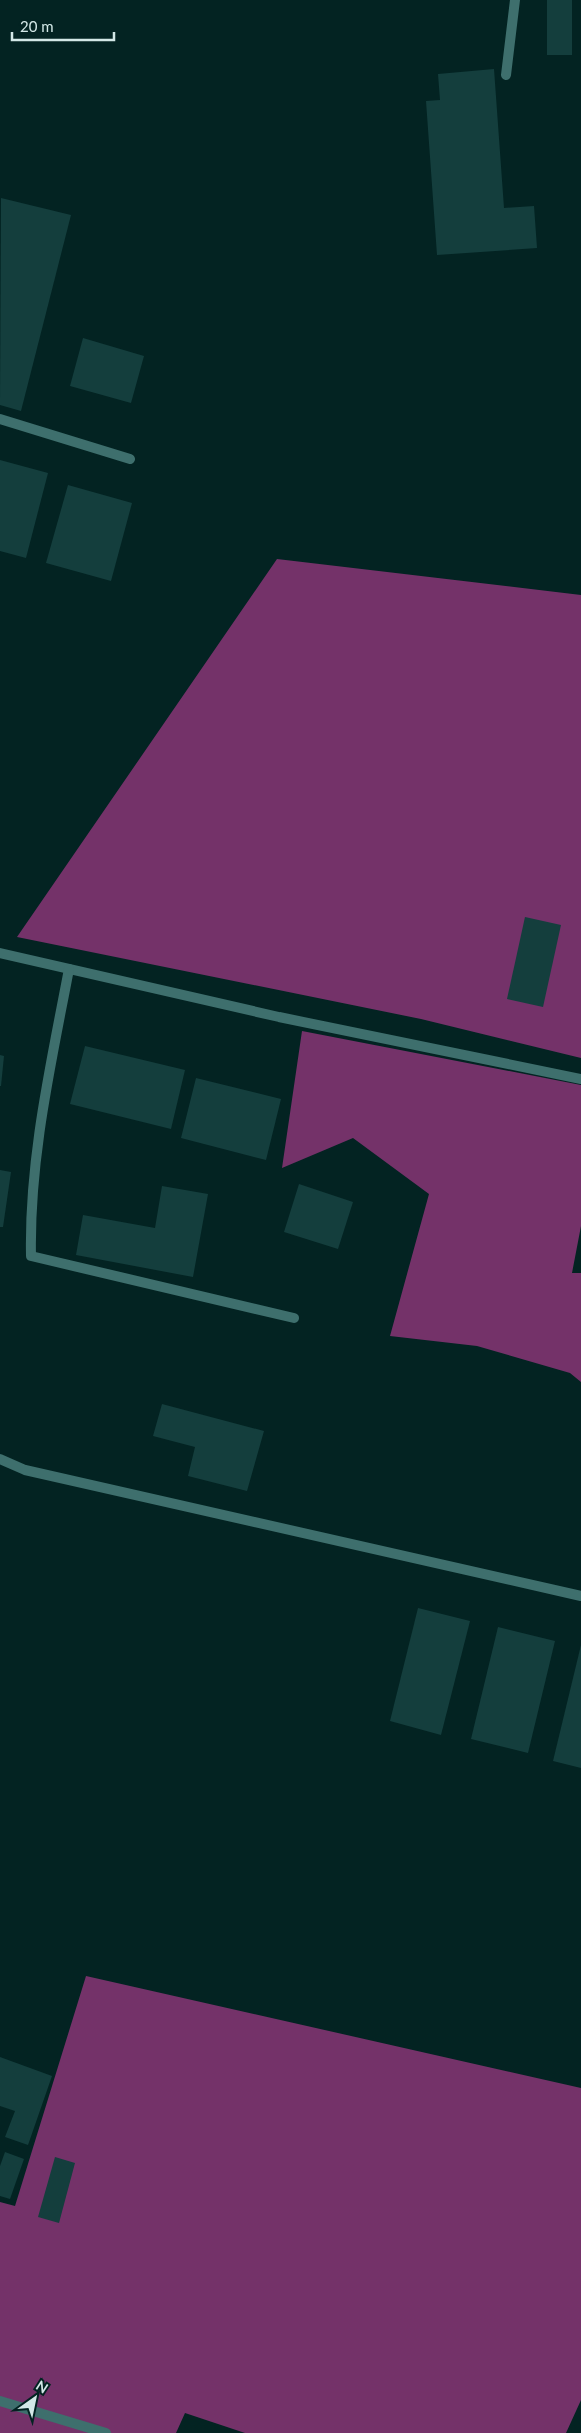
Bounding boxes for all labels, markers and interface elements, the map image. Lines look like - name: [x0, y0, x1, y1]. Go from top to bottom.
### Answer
- scale bar: [12, 10, 115, 42]
- text: 20 m: [20, 17, 54, 35]
- north arrow: [10, 2373, 60, 2423]
- text: N: [33, 2377, 52, 2397]

